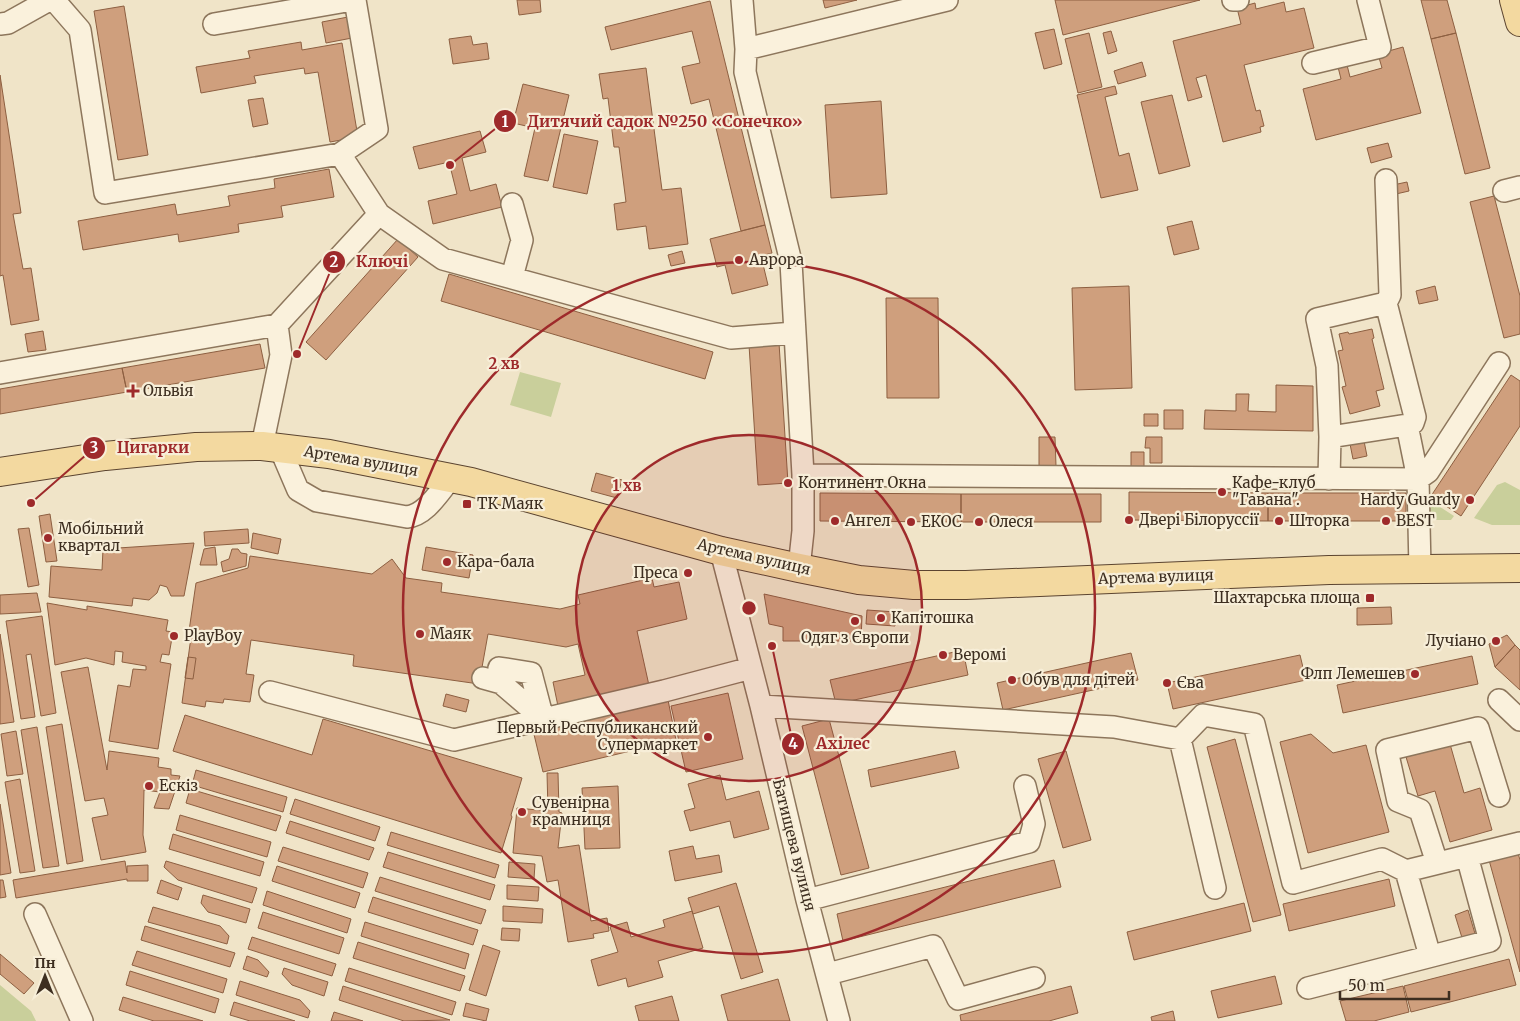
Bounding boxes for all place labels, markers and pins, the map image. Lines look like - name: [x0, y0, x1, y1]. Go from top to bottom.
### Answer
- callout: Дитячий садок №250 «Сонечко»: [492, 106, 813, 137]
- callout: Ключі: [321, 246, 419, 277]
- place label: Аврора: [748, 250, 804, 269]
- marker: Аврора: [733, 254, 745, 266]
- place label: Ольвія: [143, 381, 193, 400]
- marker: Ольвія: [127, 385, 139, 397]
- callout: Цигарки: [81, 432, 199, 463]
- place label: Континент Окна: [798, 473, 926, 492]
- place label: Кафе-клуб "Гавана".: [1232, 473, 1316, 509]
- marker: Континент Окна: [782, 477, 794, 489]
- marker: Кафе-клуб "Гавана".: [1216, 486, 1228, 498]
- place label: Hardy Guardy: [1360, 490, 1460, 509]
- place label: ТК Маяк: [477, 494, 544, 513]
- marker: Hardy Guardy: [1464, 494, 1476, 506]
- marker: ТК Маяк: [461, 498, 473, 510]
- place label: Двері Білоруссії: [1139, 510, 1259, 529]
- place label: Ангел: [844, 511, 891, 530]
- place label: Шторка: [1289, 511, 1350, 530]
- place label: BEST: [1396, 511, 1435, 530]
- place label: ЕКОС: [921, 512, 962, 531]
- place label: Олеся: [989, 512, 1033, 531]
- marker: Двері Білоруссії: [1123, 514, 1135, 526]
- marker: Ангел: [829, 515, 841, 527]
- marker: Шторка: [1273, 515, 1285, 527]
- marker: BEST: [1380, 515, 1392, 527]
- marker: ЕКОС: [905, 516, 917, 528]
- marker: Олеся: [973, 516, 985, 528]
- place label: Мобільний квартал: [58, 519, 144, 555]
- marker: Мобільний квартал: [42, 532, 54, 544]
- place label: Кара-бала: [457, 552, 535, 571]
- marker: Кара-бала: [441, 556, 453, 568]
- place label: Преса: [633, 563, 678, 582]
- marker: Преса: [682, 567, 694, 579]
- place label: Шахтарська площа: [1213, 588, 1360, 607]
- marker: Шахтарська площа: [1364, 592, 1376, 604]
- centre of rings: [740, 599, 758, 617]
- place label: Капітошка: [891, 608, 974, 627]
- marker: Капітошка: [875, 612, 887, 624]
- marker: Одяг з Європи: [849, 615, 861, 627]
- place label: Маяк: [430, 624, 472, 643]
- place label: PlayBoy: [184, 626, 242, 645]
- marker: Маяк: [414, 628, 426, 640]
- place label: Одяг з Європи: [801, 628, 909, 647]
- marker: PlayBoy: [168, 630, 180, 642]
- place label: Лучіано: [1425, 631, 1486, 650]
- marker: Лучіано: [1490, 635, 1502, 647]
- place label: Веромі: [953, 645, 1006, 664]
- marker: Веромі: [937, 649, 949, 661]
- place label: Флп Лемешев: [1301, 664, 1405, 683]
- marker: Флп Лемешев: [1409, 668, 1421, 680]
- place label: Обув для дітей: [1022, 670, 1135, 689]
- place label: Єва: [1177, 673, 1204, 692]
- marker: Обув для дітей: [1006, 674, 1018, 686]
- marker: Єва: [1161, 677, 1173, 689]
- place label: Первый Республиканский Супермаркет: [497, 718, 698, 754]
- callout: Ахілес: [781, 728, 880, 759]
- marker: Первый Республиканский Супермаркет: [702, 731, 714, 743]
- place label: Ескіз: [159, 776, 198, 795]
- marker: Ескіз: [143, 780, 155, 792]
- place label: Сувенірна крамниця: [532, 793, 611, 829]
- marker: Сувенірна крамниця: [516, 806, 528, 818]

